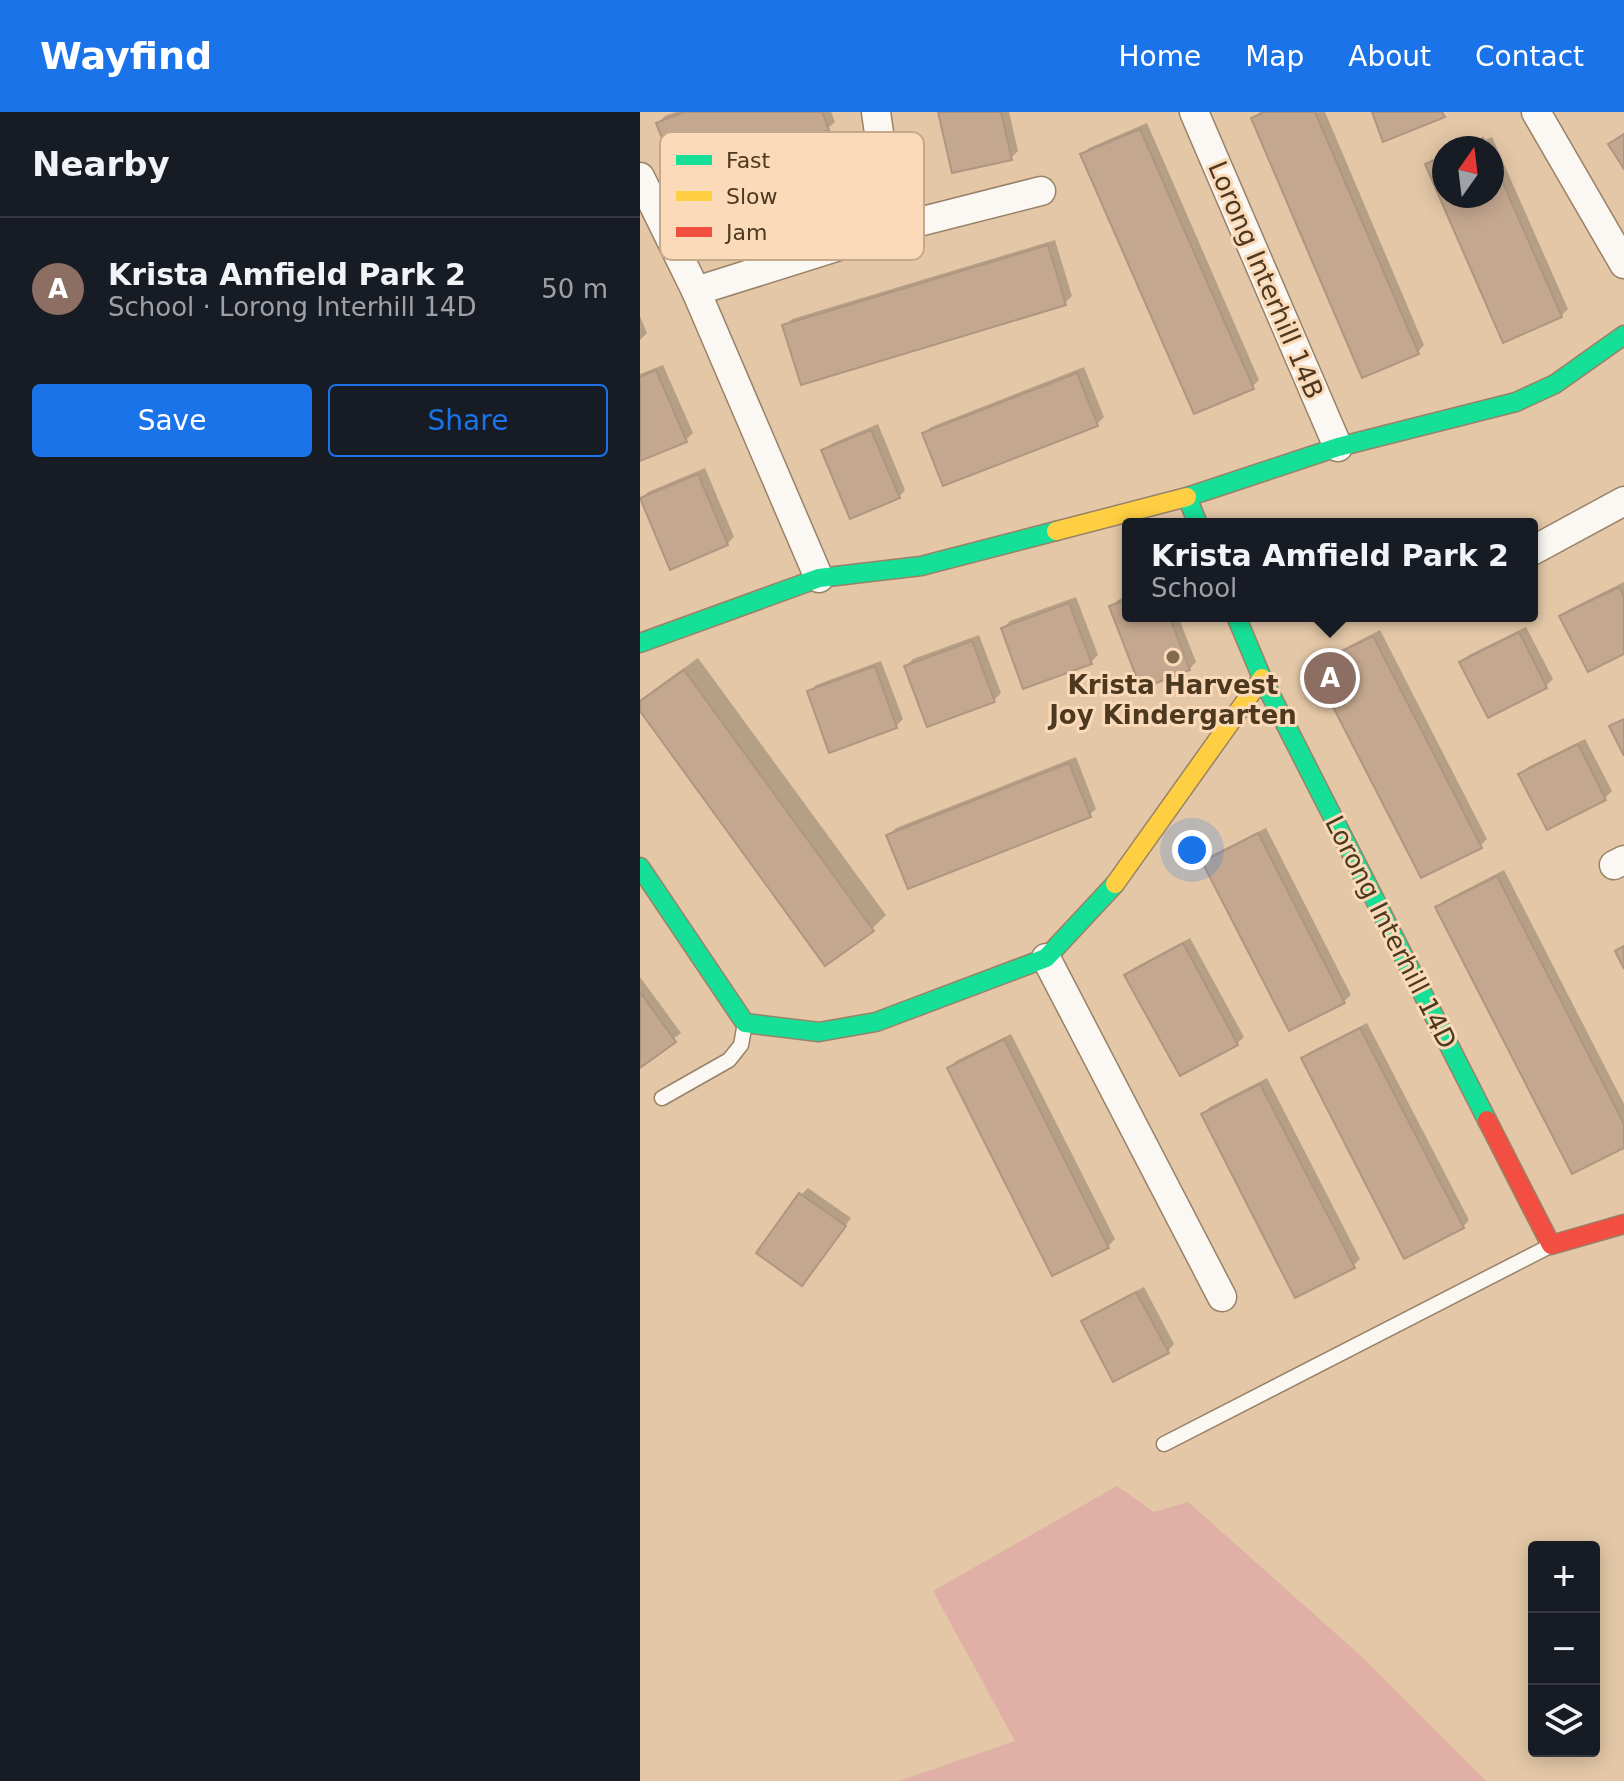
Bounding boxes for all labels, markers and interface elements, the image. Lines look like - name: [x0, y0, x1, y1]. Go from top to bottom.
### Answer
- text: Wayfind: [40, 34, 212, 78]
- text: Home: [1118, 40, 1201, 73]
- text: Map: [1245, 40, 1304, 73]
- text: About: [1348, 40, 1431, 73]
- text: Contact: [1475, 40, 1584, 73]
- legend: [660, 132, 924, 260]
- north arrow: [1432, 136, 1504, 208]
- text: Nearby: [32, 144, 170, 184]
- text: Fast: [726, 148, 771, 173]
- street label: Lorong Interhill 14B: [1202, 157, 1330, 403]
- text: Slow: [726, 184, 778, 209]
- text: Jam: [724, 220, 767, 245]
- text: Krista Amfield Park 2: [108, 257, 466, 292]
- text: A: [48, 274, 68, 304]
- text: 50 m: [541, 274, 608, 304]
- text: School · Lorong Interhill 14D: [108, 292, 476, 322]
- button: Save: [32, 384, 312, 457]
- button: Share: [328, 384, 608, 457]
- popup: [1122, 518, 1538, 622]
- text: Krista Amfield Park 2: [1151, 538, 1509, 573]
- text: School: [1151, 573, 1237, 603]
- marker: Krista Harvest Joy Kindergarten: [1164, 648, 1182, 666]
- pin: A: [1304, 648, 1356, 708]
- place label: Krista Harvest Joy Kindergarten: [1047, 670, 1297, 730]
- street label: Lorong Interhill 14D: [1319, 811, 1463, 1053]
- your location: [1172, 830, 1212, 870]
- map controls: [1528, 1541, 1600, 1757]
- button: +: [1528, 1541, 1600, 1613]
- button: −: [1528, 1613, 1600, 1685]
- button: layers: [1528, 1685, 1600, 1757]

